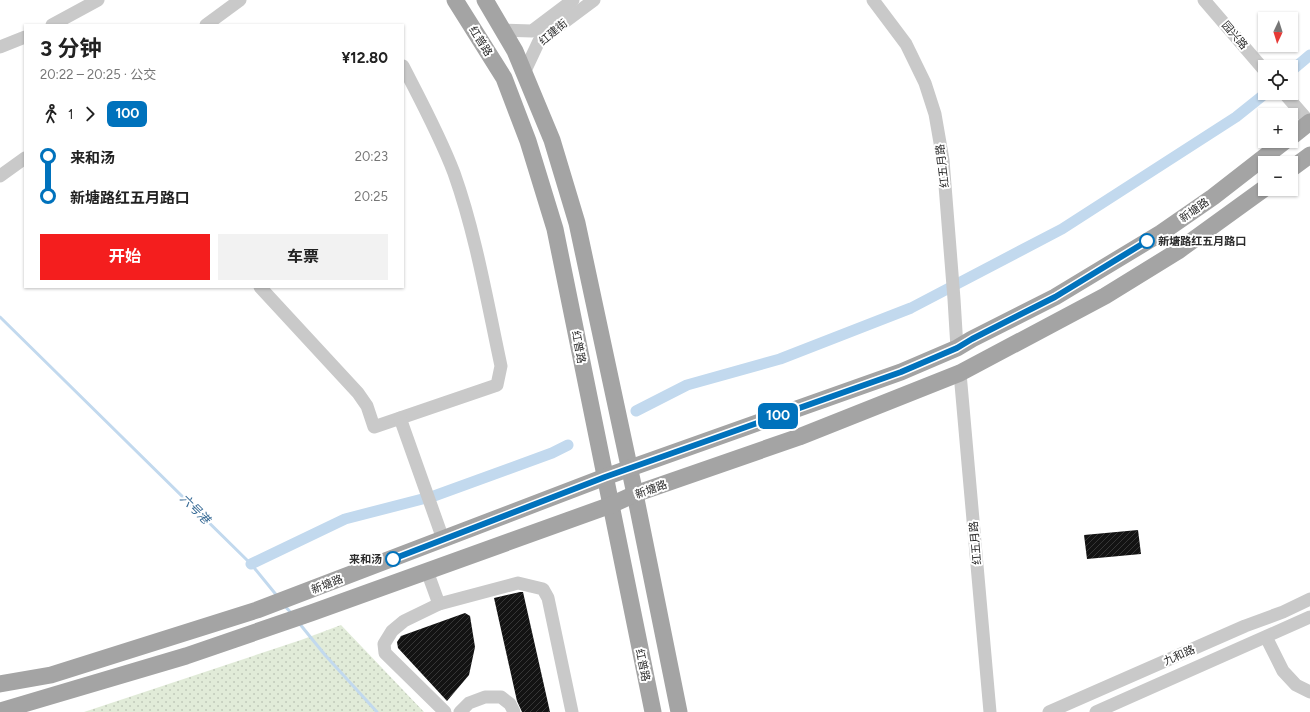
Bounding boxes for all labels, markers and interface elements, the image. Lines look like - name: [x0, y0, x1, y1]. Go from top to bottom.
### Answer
- north arrow: [1258, 12, 1298, 52]
- map controls: [1258, 12, 1298, 196]
- street label: 红建街: [537, 17, 570, 48]
- street label: 园兴路: [1219, 19, 1250, 52]
- street label: 红普路: [466, 24, 495, 59]
- text: 3 分钟: [40, 35, 101, 62]
- text: ¥12.80: [341, 49, 388, 67]
- button: locate: [1258, 60, 1298, 100]
- text: 20:22 – 20:25 · 公交: [40, 67, 156, 82]
- icon: walk: [40, 103, 62, 125]
- icon: forward: [79, 103, 101, 125]
- text: 100: [115, 105, 139, 122]
- text: 1: [68, 107, 73, 122]
- button: +: [1258, 108, 1298, 148]
- street label: 红五月路: [933, 143, 952, 189]
- text: 来和汤: [70, 149, 115, 167]
- text: 20:23: [355, 149, 388, 164]
- button: −: [1258, 156, 1298, 196]
- text: 新塘路红五月路口: [70, 189, 190, 207]
- text: 20:25: [354, 189, 388, 204]
- street label: 新塘路: [1177, 196, 1212, 225]
- marker: 新塘路红五月路口: [1139, 233, 1155, 249]
- button: 开始: [40, 234, 210, 280]
- button: 车票: [218, 234, 388, 280]
- place label: 新塘路红五月路口: [1158, 235, 1246, 248]
- street label: 红普路: [569, 330, 588, 365]
- line badge: 100: [755, 403, 801, 429]
- text: 100: [766, 407, 790, 424]
- street label: 新塘路: [633, 478, 669, 501]
- water label: 六号港: [177, 491, 214, 528]
- street label: 红五月路: [967, 520, 984, 565]
- marker: 来和汤: [385, 551, 401, 567]
- place label: 来和汤: [349, 553, 382, 566]
- street label: 新塘路: [309, 572, 345, 596]
- street label: 九和路: [1161, 643, 1197, 668]
- street label: 红普路: [633, 648, 652, 683]

